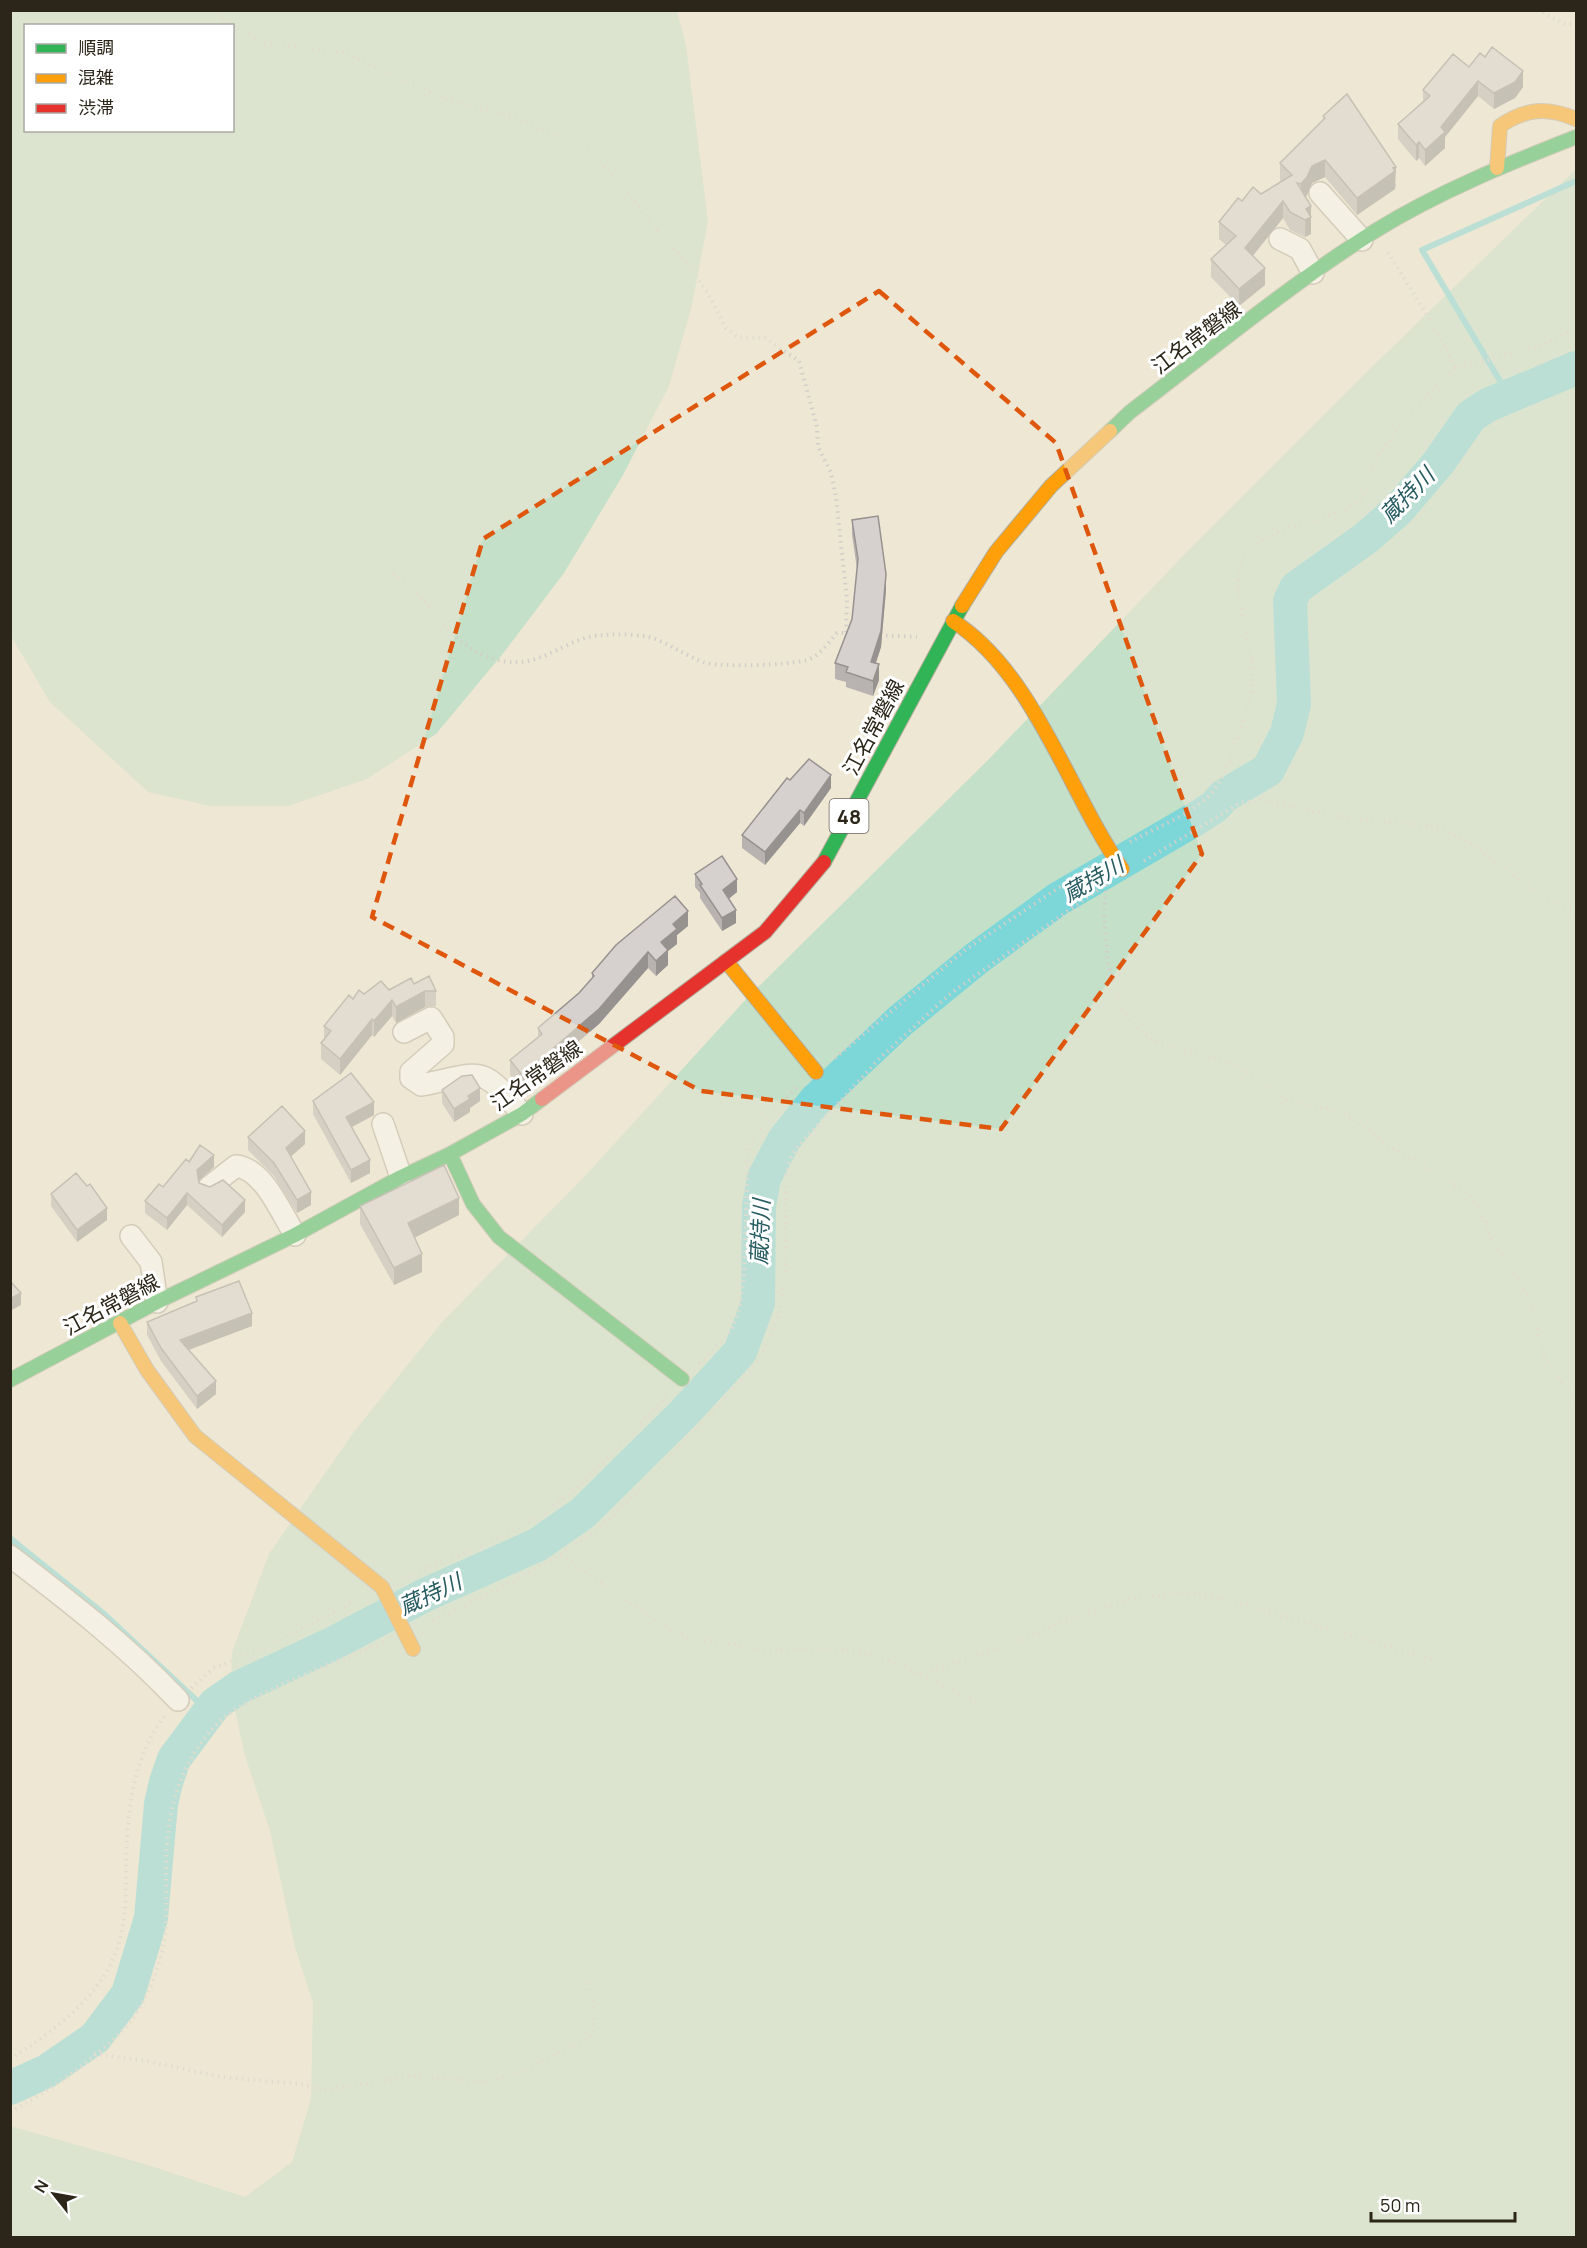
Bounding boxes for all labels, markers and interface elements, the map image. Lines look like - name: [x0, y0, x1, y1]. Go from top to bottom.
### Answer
- legend: [24, 24, 234, 132]
- text: 順調: [78, 35, 114, 59]
- text: 混雑: [78, 65, 114, 89]
- text: 渋滞: [78, 95, 114, 119]
- street label: 江名常磐線: [1146, 294, 1246, 380]
- water label: 蔵持川: [1373, 459, 1442, 529]
- street label: 江名常磐線: [836, 674, 910, 780]
- road number: 48: [830, 799, 868, 833]
- water label: 蔵持川: [1057, 849, 1131, 908]
- street label: 江名常磐線: [485, 1033, 587, 1117]
- water label: 蔵持川: [744, 1197, 776, 1266]
- street label: 江名常磐線: [58, 1267, 164, 1341]
- water label: 蔵持川: [394, 1566, 468, 1622]
- north arrow: [24, 2164, 84, 2224]
- text: N: [29, 2176, 54, 2197]
- scale bar: [1371, 2185, 1515, 2223]
- text: 50 m: [1380, 2193, 1420, 2217]

